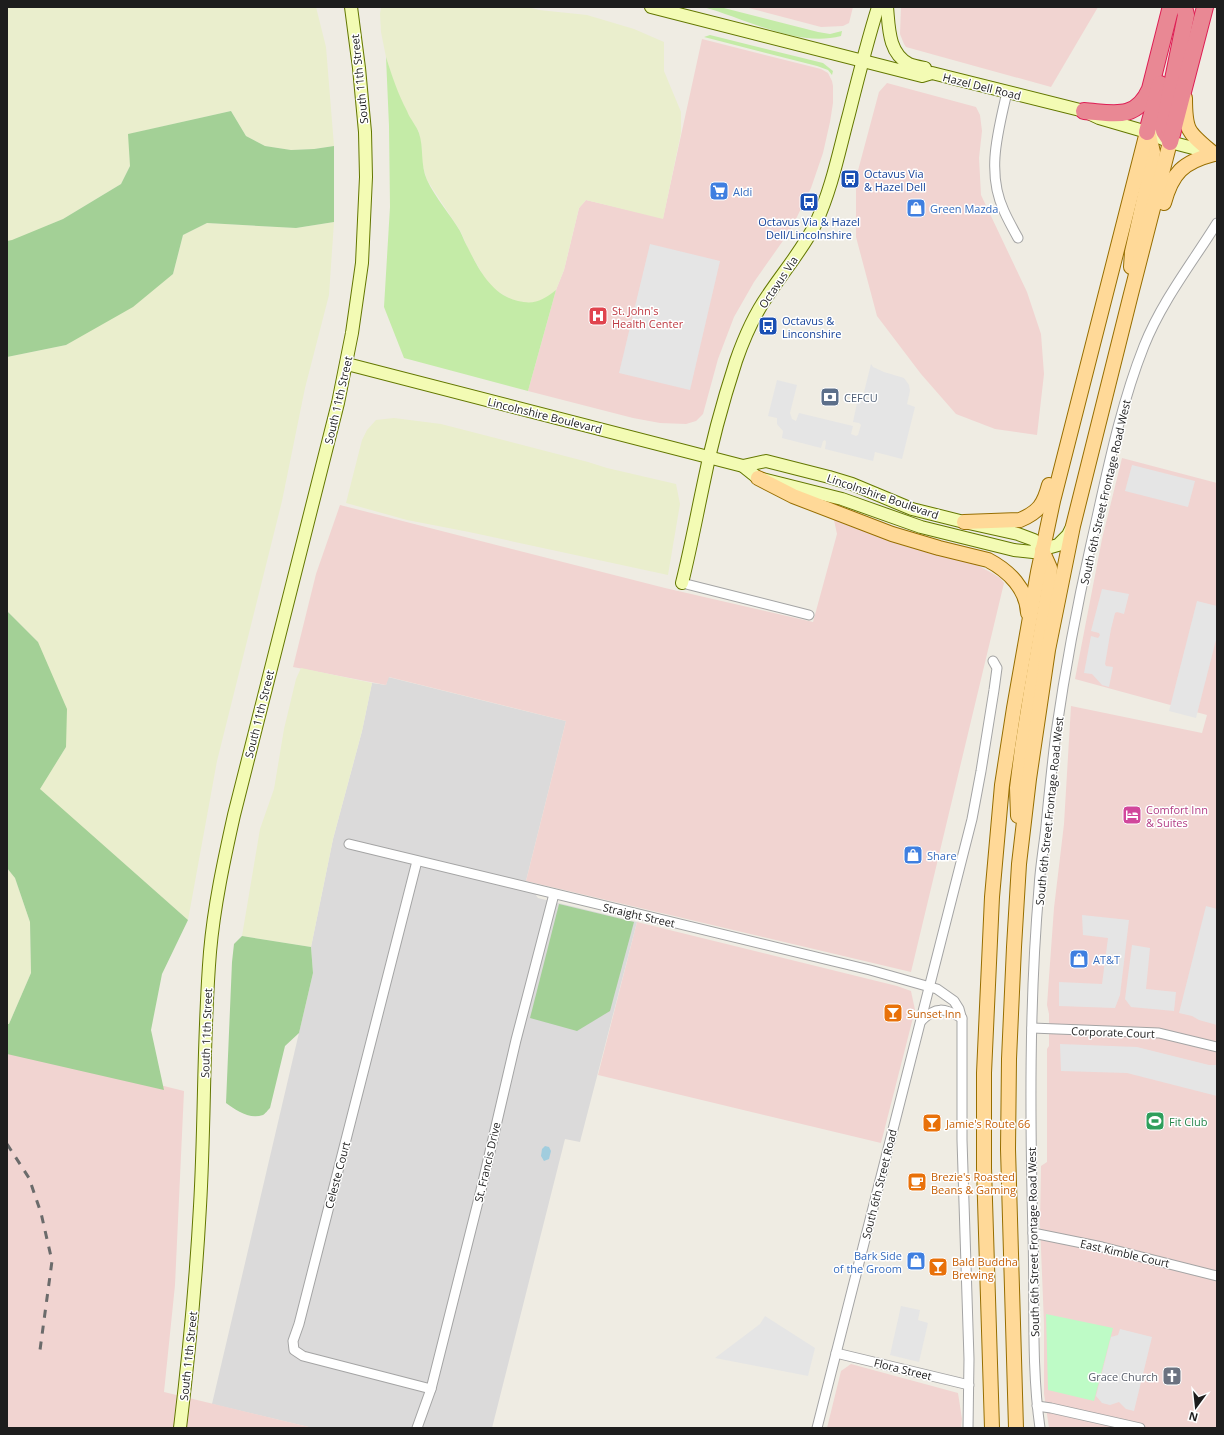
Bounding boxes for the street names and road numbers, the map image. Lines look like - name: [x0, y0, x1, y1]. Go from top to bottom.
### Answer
- street label: South 11th Street: [347, 34, 371, 124]
- street label: Hazel Dell Road: [941, 69, 1023, 103]
- street label: Octavus Via: [755, 253, 801, 311]
- street label: South 11th Street: [321, 355, 355, 445]
- street label: Lincolnshire Boulevard: [486, 394, 604, 436]
- street label: South 6th Street Frontage Road West: [1076, 398, 1134, 586]
- street label: Lincolnshire Boulevard: [825, 470, 941, 522]
- street label: South 11th Street: [241, 669, 277, 759]
- street label: South 6th Street Frontage Road West: [1032, 716, 1066, 906]
- street label: Straight Street: [601, 899, 677, 931]
- street label: South 11th Street: [197, 988, 215, 1078]
- street label: Corporate Court: [1071, 1023, 1155, 1041]
- street label: St. Francis Drive: [470, 1120, 504, 1204]
- street label: South 6th Street Road: [858, 1128, 900, 1240]
- street label: Celeste Court: [321, 1140, 353, 1210]
- street label: South 6th Street Frontage Road West: [1024, 1147, 1042, 1337]
- street label: East Kimble Court: [1079, 1235, 1171, 1271]
- street label: South 11th Street: [176, 1311, 200, 1401]
- street label: Flora Street: [872, 1355, 934, 1383]

